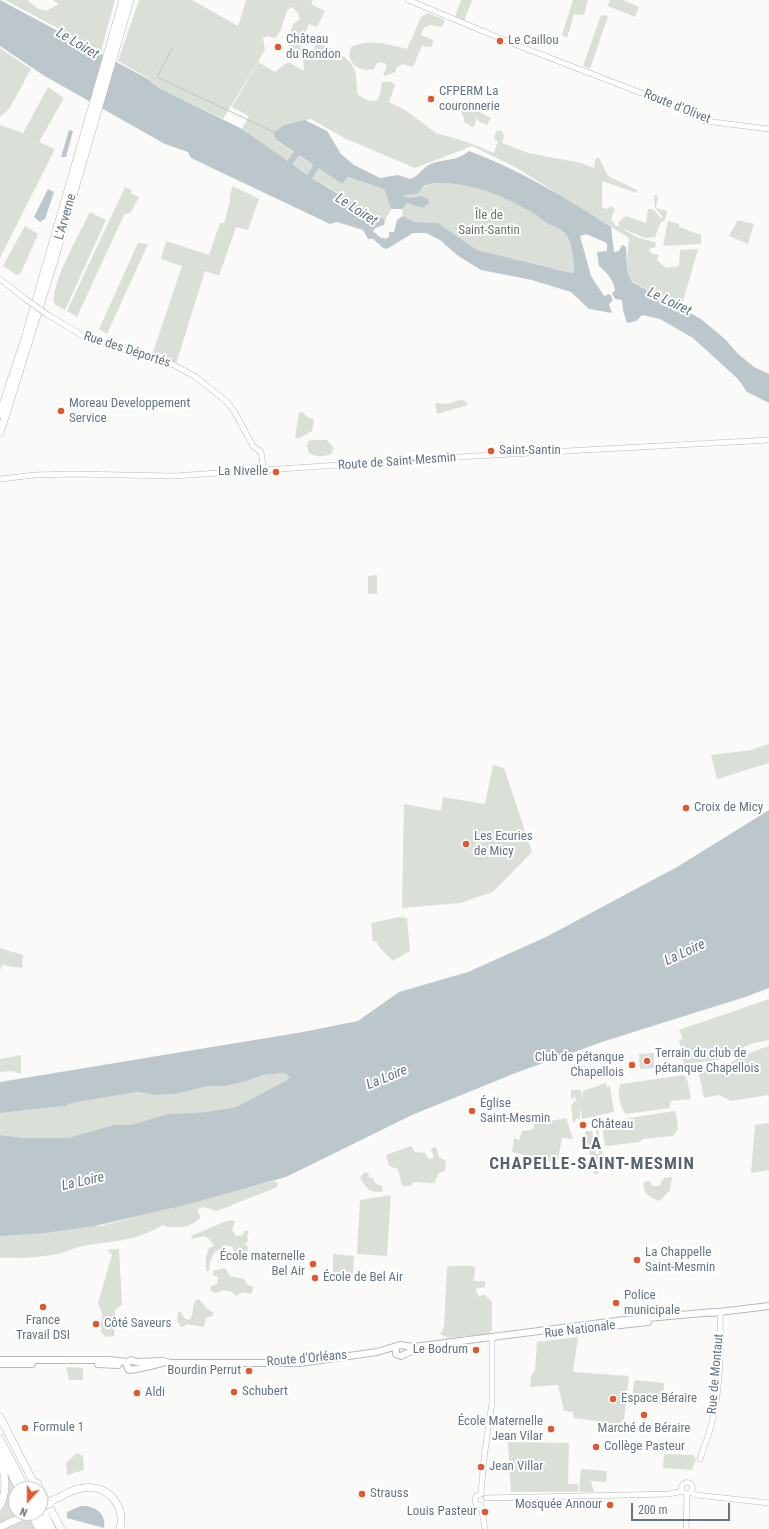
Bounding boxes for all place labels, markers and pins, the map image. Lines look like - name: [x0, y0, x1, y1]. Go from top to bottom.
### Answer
- place label: Château du Rondon: [286, 32, 341, 63]
- place label: Le Caillou: [508, 33, 559, 49]
- marker: Le Caillou: [495, 36, 505, 46]
- marker: Château du Rondon: [273, 42, 283, 52]
- place label: CFPERM La couronnerie: [439, 84, 500, 115]
- marker: CFPERM La couronnerie: [426, 94, 436, 104]
- place label: Moreau Developpement Service: [69, 396, 190, 427]
- marker: Moreau Developpement Service: [56, 406, 66, 416]
- place label: Saint-Santin: [499, 443, 561, 459]
- marker: Saint-Santin: [486, 446, 496, 456]
- place label: La Nivelle: [218, 464, 268, 480]
- marker: La Nivelle: [271, 467, 281, 477]
- place label: Croix de Micy: [694, 800, 763, 816]
- marker: Croix de Micy: [681, 803, 691, 813]
- place label: Les Ecuries de Micy: [474, 829, 533, 860]
- marker: Les Ecuries de Micy: [461, 839, 471, 849]
- place label: Terrain du club de pétanque Chapellois: [655, 1046, 760, 1077]
- place label: Club de pétanque Chapellois: [535, 1050, 624, 1081]
- marker: Terrain du club de pétanque Chapellois: [642, 1056, 652, 1066]
- marker: Club de pétanque Chapellois: [627, 1060, 637, 1070]
- place label: Église Saint-Mesmin: [480, 1096, 550, 1127]
- marker: Église Saint-Mesmin: [467, 1106, 477, 1116]
- place label: Château: [591, 1117, 633, 1133]
- marker: Château: [578, 1120, 588, 1130]
- place label: La Chappelle Saint-Mesmin: [645, 1245, 715, 1276]
- place label: École maternelle Bel Air: [220, 1249, 305, 1280]
- marker: La Chappelle Saint-Mesmin: [632, 1255, 642, 1265]
- marker: École maternelle Bel Air: [308, 1259, 318, 1269]
- place label: École de Bel Air: [323, 1270, 403, 1286]
- marker: École de Bel Air: [310, 1273, 320, 1283]
- place label: Police municipale: [624, 1288, 680, 1319]
- marker: Police municipale: [611, 1298, 621, 1308]
- marker: France Travail DSI: [38, 1302, 48, 1312]
- place label: France Travail DSI: [16, 1313, 70, 1344]
- place label: Côté Saveurs: [104, 1316, 171, 1332]
- marker: Côté Saveurs: [91, 1319, 101, 1329]
- place label: Le Bodrum: [413, 1342, 468, 1358]
- marker: Le Bodrum: [471, 1345, 481, 1355]
- place label: Bourdin Perrut: [167, 1363, 241, 1379]
- marker: Bourdin Perrut: [244, 1366, 254, 1376]
- place label: Schubert: [242, 1384, 288, 1400]
- place label: Aldi: [145, 1385, 165, 1401]
- marker: Schubert: [229, 1387, 239, 1397]
- marker: Aldi: [132, 1388, 142, 1398]
- place label: Espace Béraire: [621, 1391, 697, 1407]
- marker: Espace Béraire: [608, 1394, 618, 1404]
- marker: Marché de Béraire: [639, 1410, 649, 1420]
- place label: École Maternelle Jean Vilar: [458, 1414, 543, 1445]
- place label: Formule 1: [33, 1420, 84, 1436]
- place label: Marché de Béraire: [598, 1421, 690, 1437]
- marker: Formule 1: [20, 1423, 30, 1433]
- marker: École Maternelle Jean Vilar: [546, 1424, 556, 1434]
- place label: Collège Pasteur: [604, 1439, 685, 1455]
- marker: Collège Pasteur: [591, 1442, 601, 1452]
- place label: Jean Villar: [489, 1459, 543, 1475]
- marker: Jean Villar: [476, 1462, 486, 1472]
- place label: Strauss: [370, 1486, 409, 1502]
- marker: Strauss: [357, 1489, 367, 1499]
- place label: Mosquée Annour: [515, 1497, 602, 1513]
- marker: Mosquée Annour: [605, 1500, 615, 1510]
- place label: Louis Pasteur: [407, 1504, 477, 1520]
- marker: Louis Pasteur: [480, 1507, 490, 1517]

